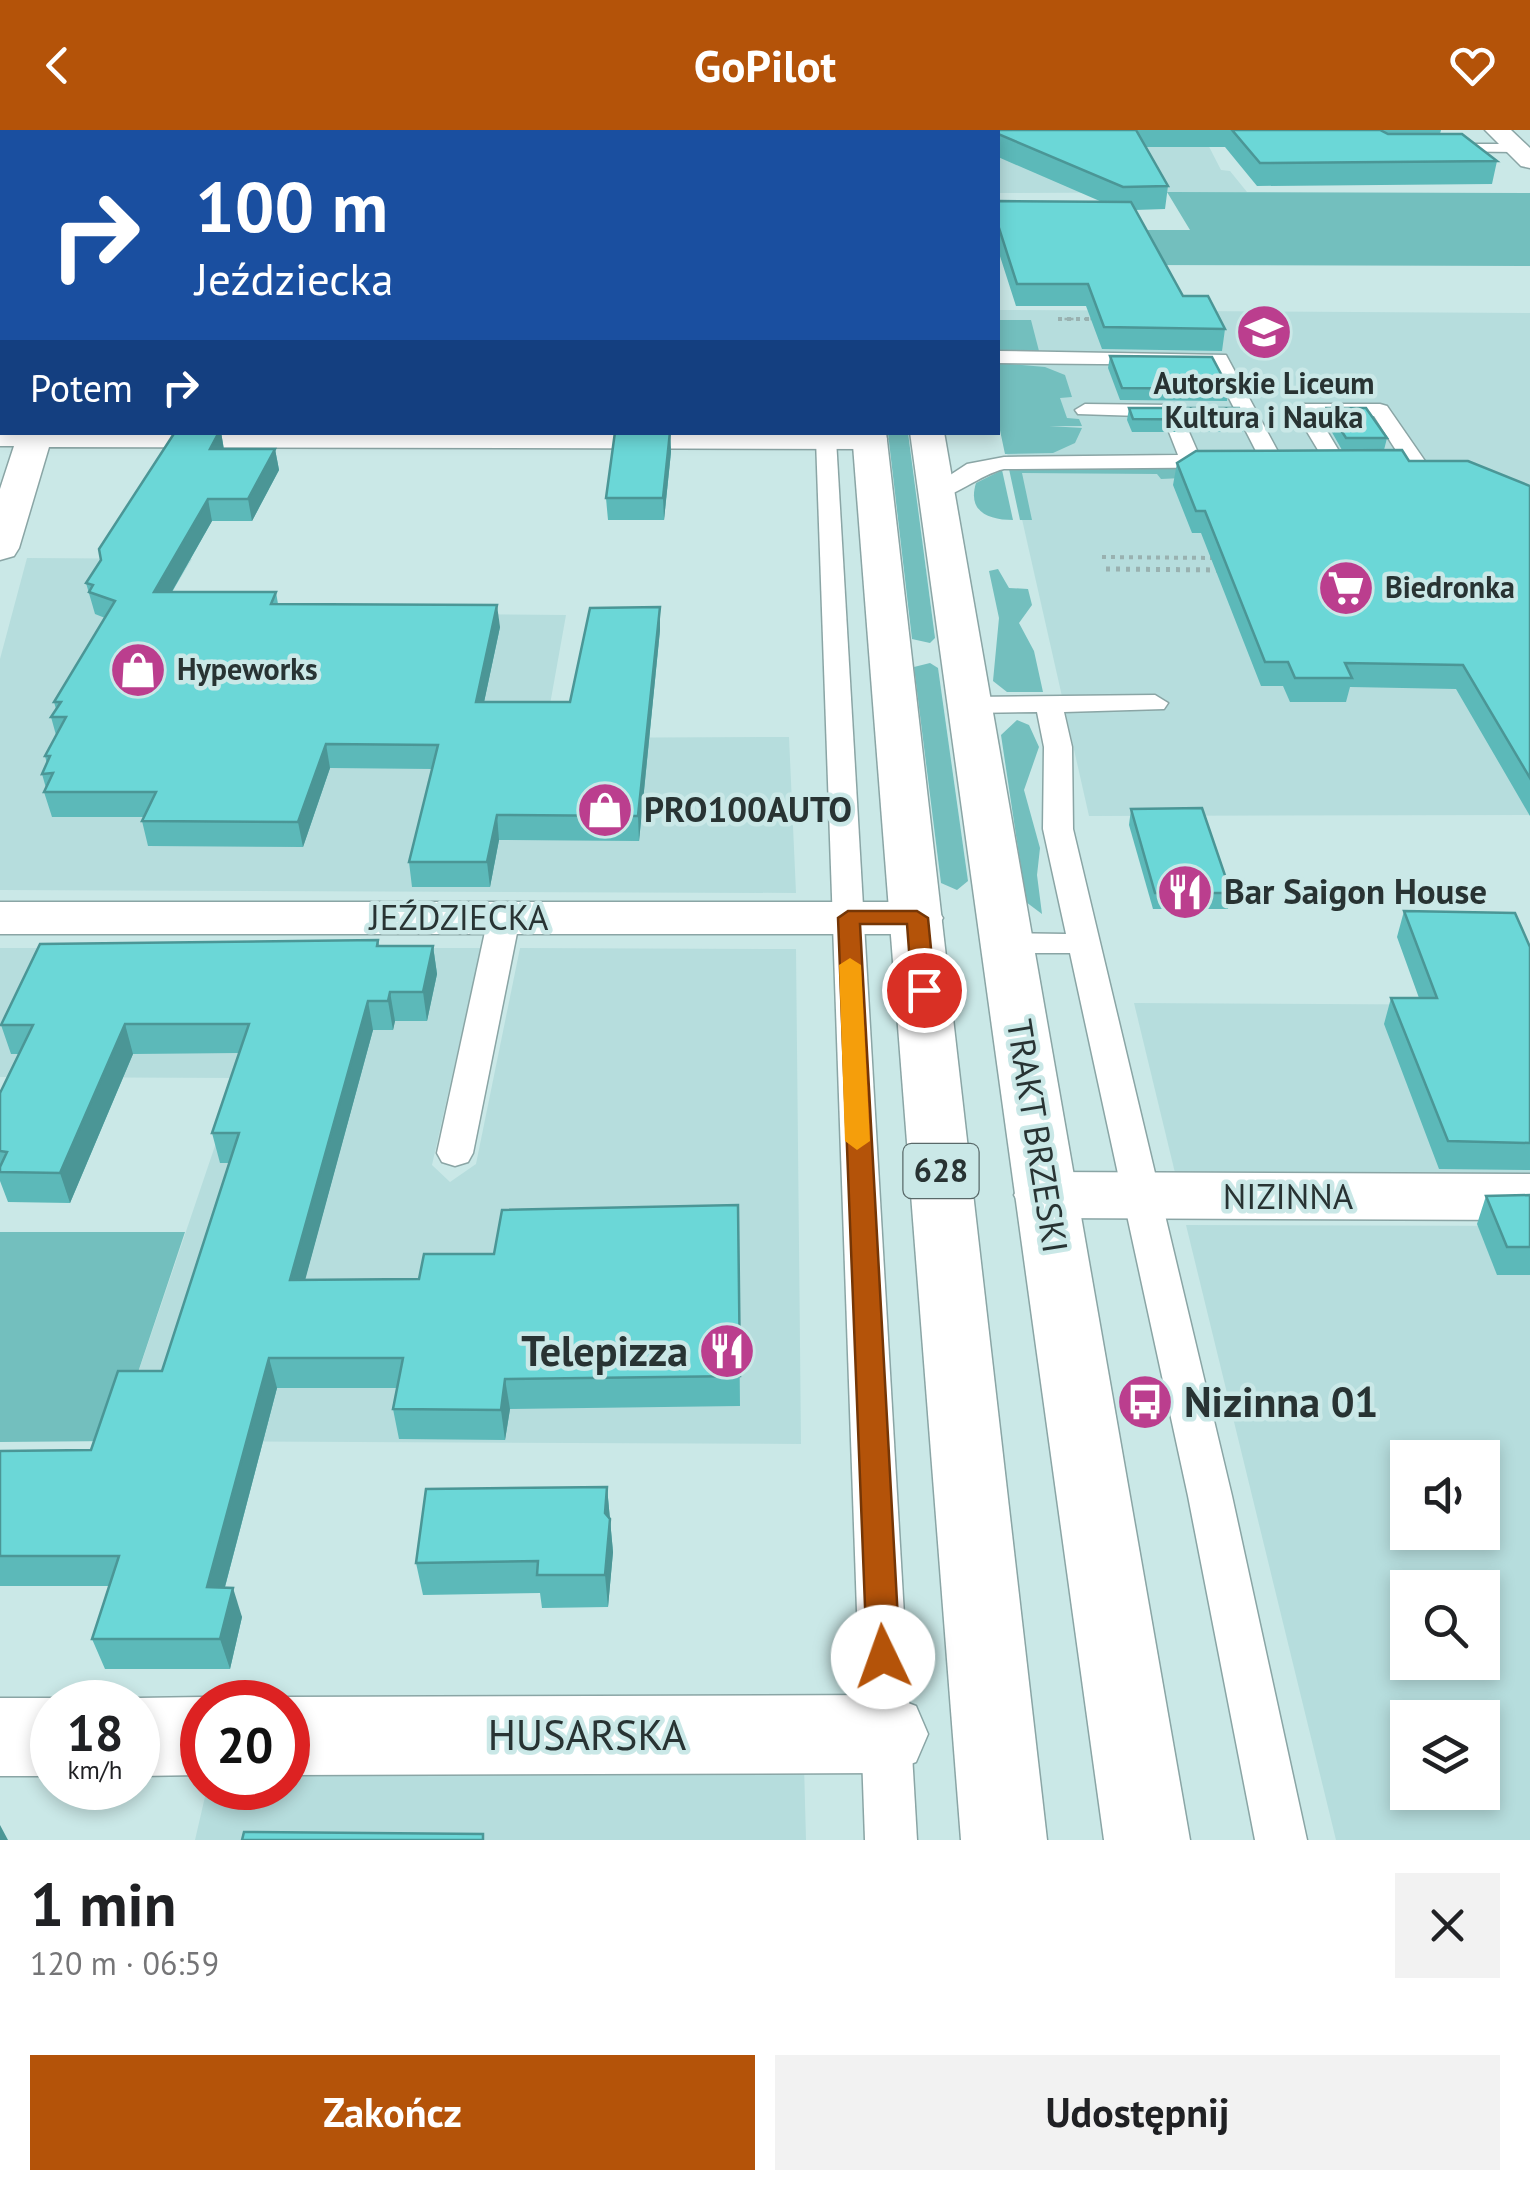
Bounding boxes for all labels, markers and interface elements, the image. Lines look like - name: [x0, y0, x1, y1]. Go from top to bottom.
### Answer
- text: GoPilot: [694, 36, 836, 94]
- icon: back: [30, 38, 85, 93]
- icon: heart: [1445, 38, 1500, 93]
- text: 100 m: [195, 161, 388, 251]
- icon: right: [30, 170, 160, 300]
- text: Jeździecka: [195, 249, 394, 307]
- school or university icon: Autorskie Liceum Kultura i Nauka: [1234, 302, 1294, 362]
- icon: right: [153, 360, 208, 415]
- text: Potem: [30, 363, 133, 412]
- place label: Autorskie Liceum Kultura i Nauka: [1153, 363, 1375, 436]
- supermarket icon: Biedronka: [1316, 558, 1376, 618]
- place label: Biedronka: [1385, 567, 1515, 606]
- shop icon: Hypeworks: [108, 640, 168, 700]
- place label: Hypeworks: [177, 649, 318, 688]
- shop icon: PRO100AUTO: [575, 780, 635, 840]
- place label: PRO100AUTO: [644, 786, 852, 832]
- restaurant icon: Bar Saigon House: [1155, 862, 1215, 922]
- place label: Bar Saigon House: [1224, 868, 1487, 914]
- street label: JEŹDZIECKA: [368, 894, 549, 940]
- pin: [882, 948, 967, 1033]
- icon: arrive: [897, 963, 952, 1018]
- street label: TRAKT BRZESKI: [997, 1016, 1079, 1256]
- road number: 628: [904, 1144, 978, 1198]
- street label: NIZINNA: [1223, 1173, 1354, 1219]
- restaurant icon: Telepizza: [697, 1321, 757, 1381]
- place label: Telepizza: [521, 1323, 688, 1378]
- bus stop icon: Nizinna 01: [1115, 1372, 1175, 1432]
- place label: Nizinna 01: [1184, 1374, 1378, 1429]
- map controls: [1390, 1440, 1500, 1810]
- button: sound: [1390, 1440, 1500, 1550]
- button: search: [1390, 1570, 1500, 1680]
- position arrow: [831, 1605, 935, 1709]
- speed limit sign: 20: [180, 1680, 310, 1810]
- text: 18: [67, 1700, 123, 1765]
- button: layers: [1390, 1700, 1500, 1810]
- street label: HUSARSKA: [488, 1707, 687, 1762]
- text: km/h: [68, 1754, 122, 1786]
- text: 1 min: [30, 1865, 176, 1943]
- button: close: [1395, 1873, 1500, 1978]
- text: 120 m · 06:59: [30, 1942, 219, 1984]
- button: Zakończ: [30, 2055, 755, 2170]
- button: Udostępnij: [775, 2055, 1500, 2170]

